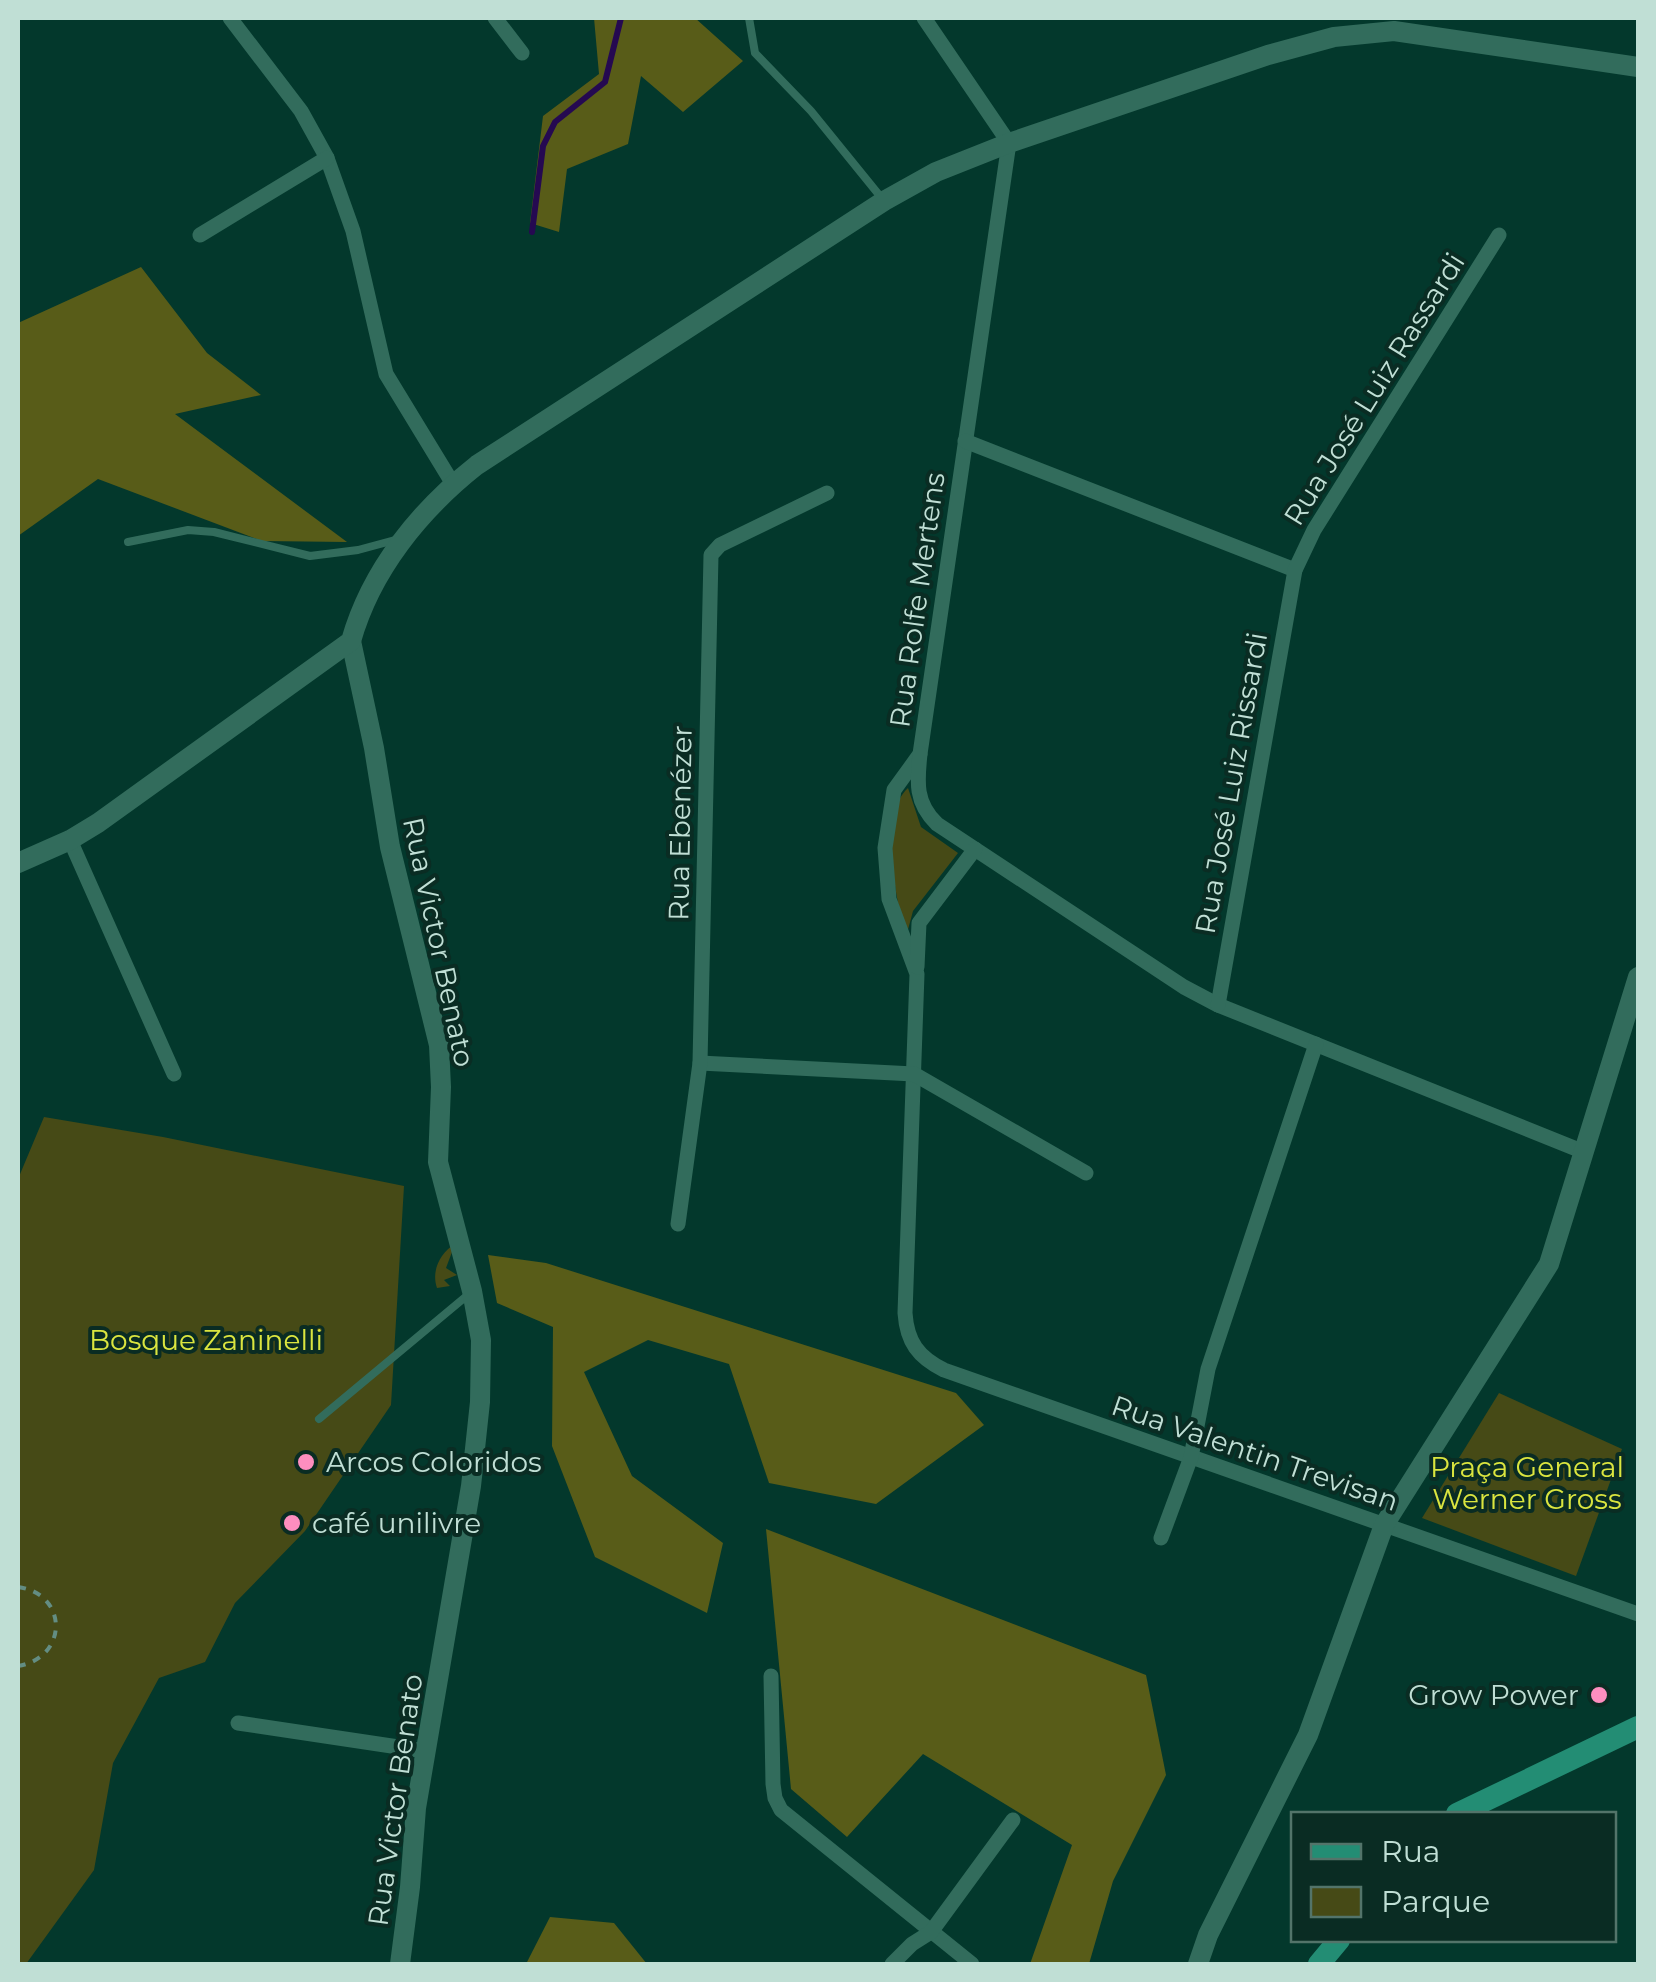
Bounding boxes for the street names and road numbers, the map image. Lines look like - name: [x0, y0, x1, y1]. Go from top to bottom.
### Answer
- street label: Rua José Luiz Rassardi: [1276, 247, 1472, 531]
- street label: Rua Rolfe Mertens: [882, 470, 952, 730]
- street label: Rua José Luiz Rissardi: [1188, 630, 1274, 936]
- street label: Rua Ebenézer: [661, 725, 699, 921]
- street label: Rua Victor Benato: [396, 814, 482, 1070]
- street label: Rua Valentin Trevisan: [1107, 1388, 1403, 1518]
- street label: Rua Victor Benato: [360, 1672, 430, 1928]

